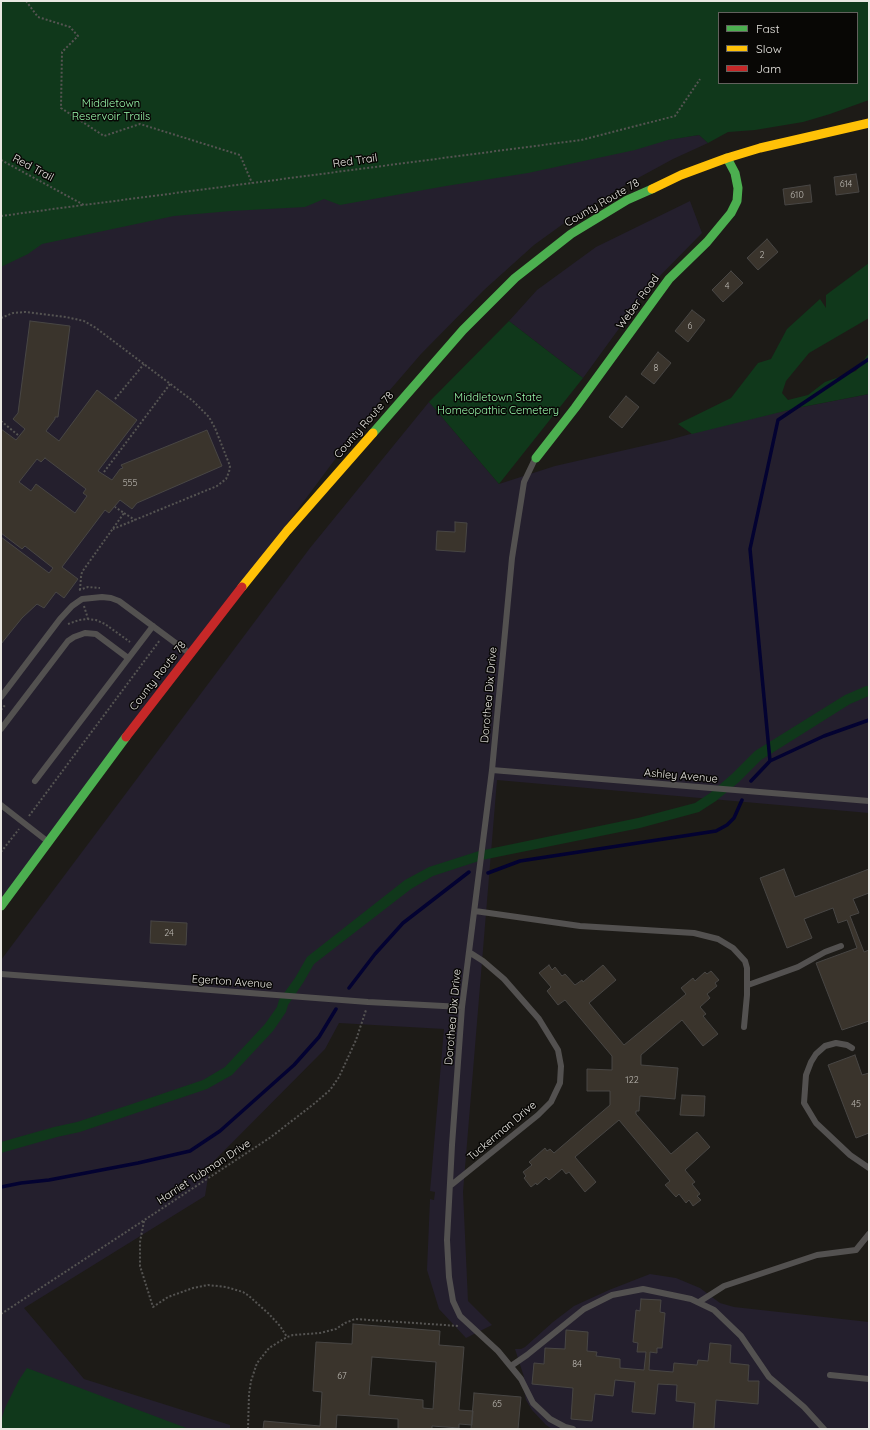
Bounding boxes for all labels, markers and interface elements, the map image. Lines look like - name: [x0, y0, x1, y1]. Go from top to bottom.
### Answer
- legend: [718, 12, 858, 84]
- text: Fast: [756, 21, 780, 36]
- text: Slow: [756, 41, 782, 56]
- text: Jam: [756, 61, 781, 76]
- park label: Middletown Reservoir Trails: [72, 97, 150, 123]
- street label: Red Trail: [332, 151, 378, 171]
- street label: Red Trail: [10, 152, 56, 184]
- street label: County Route 78: [562, 176, 642, 230]
- house number: 614: [840, 179, 852, 189]
- house number: 610: [790, 190, 804, 200]
- house number: 2: [760, 250, 764, 260]
- street label: Weber Road: [614, 272, 662, 332]
- house number: 4: [725, 281, 729, 291]
- house number: 6: [688, 321, 692, 331]
- house number: 8: [654, 363, 658, 373]
- street label: County Route 78: [331, 389, 397, 461]
- park label: Middletown State Homeopathic Cemetery: [437, 391, 559, 417]
- house number: 555: [123, 478, 137, 488]
- street label: County Route 78: [127, 639, 189, 713]
- street label: Dorothea Dix Drive: [478, 646, 500, 744]
- street label: Ashley Avenue: [644, 766, 718, 786]
- house number: 24: [164, 928, 174, 938]
- street label: Dorothea Dix Drive: [442, 968, 464, 1066]
- street label: Egerton Avenue: [191, 973, 273, 991]
- house number: 122: [625, 1075, 639, 1085]
- street label: Tuckerman Drive: [465, 1098, 539, 1164]
- house number: 45: [851, 1099, 861, 1109]
- street label: Harriet Tubman Drive: [155, 1137, 253, 1207]
- house number: 84: [572, 1359, 582, 1369]
- house number: 67: [337, 1371, 347, 1381]
- house number: 65: [492, 1399, 502, 1409]

